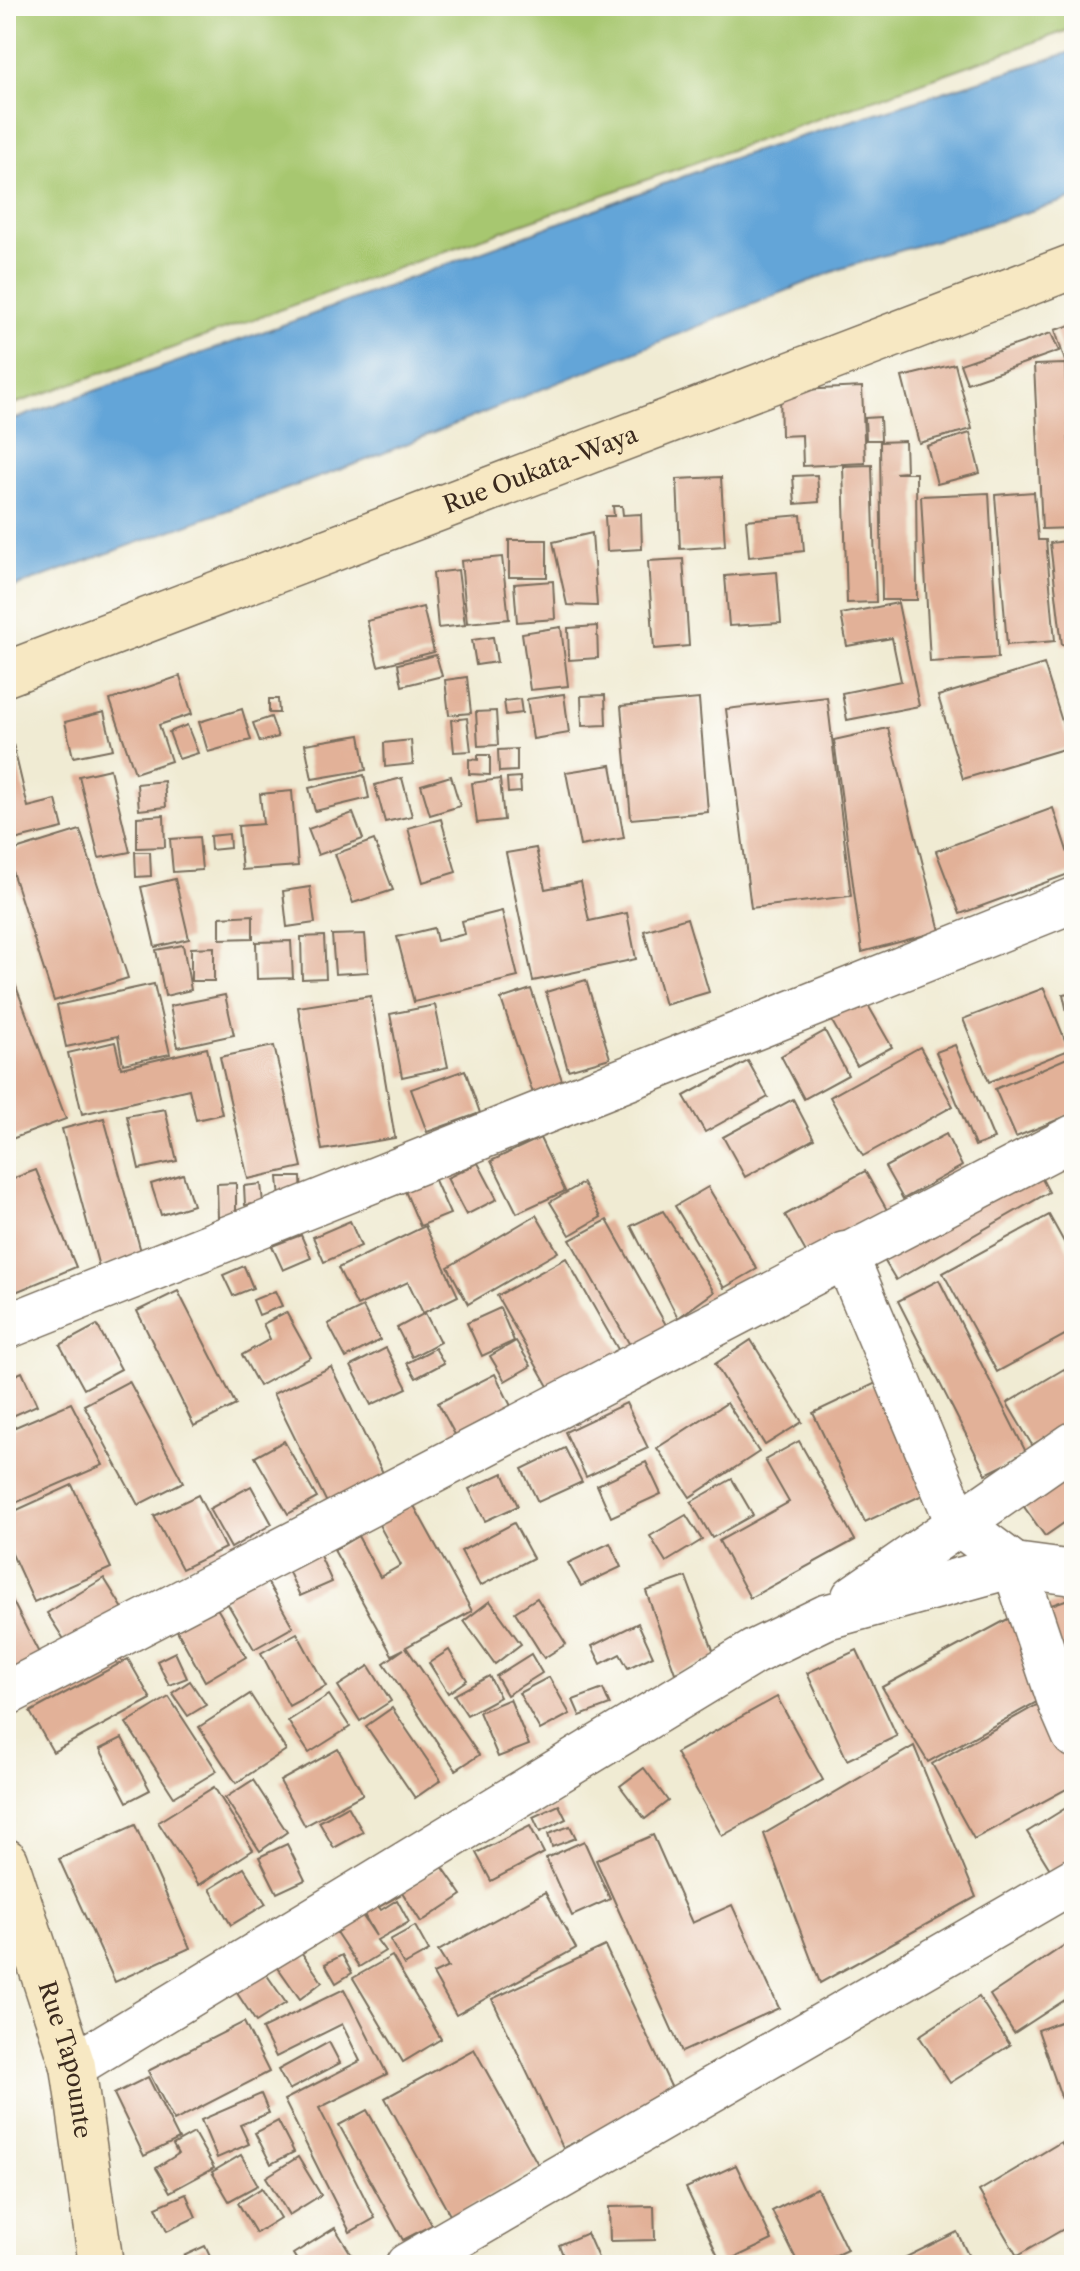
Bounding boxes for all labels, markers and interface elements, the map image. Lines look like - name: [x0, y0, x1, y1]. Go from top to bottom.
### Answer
- street label: Rue Oukata-Waya: [439, 419, 642, 520]
- street label: Rue Tapounte: [32, 1977, 98, 2140]

